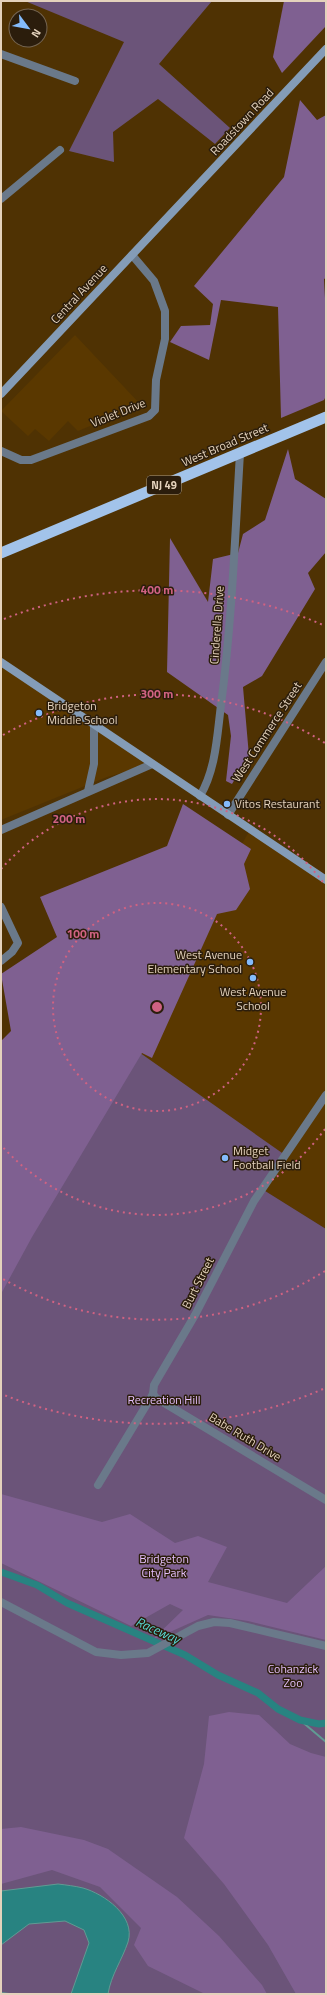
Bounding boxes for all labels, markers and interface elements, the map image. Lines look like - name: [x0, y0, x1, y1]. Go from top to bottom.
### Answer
- north arrow: [8, 8, 48, 48]
- text: N: [28, 26, 45, 41]
- street label: Roadstown Road: [205, 84, 278, 160]
- street label: Central Avenue: [46, 259, 112, 328]
- street label: Violet Drive: [87, 393, 148, 432]
- street label: West Broad Street: [178, 417, 272, 471]
- road number: NJ 49: [147, 476, 181, 494]
- text: 400 m: [141, 580, 173, 599]
- street label: Cinderella Drive: [204, 585, 229, 665]
- street label: West Commerce Street: [227, 677, 307, 786]
- text: 300 m: [141, 684, 173, 703]
- place label: Bridgeton Middle School: [47, 696, 118, 729]
- marker: Bridgeton Middle School: [34, 708, 44, 718]
- place label: Vitos Restaurant: [235, 794, 320, 813]
- marker: Vitos Restaurant: [222, 799, 232, 809]
- text: 200 m: [53, 809, 85, 828]
- text: 100 m: [67, 924, 99, 943]
- place label: West Avenue Elementary School: [148, 945, 242, 978]
- marker: West Avenue Elementary School: [245, 957, 255, 967]
- marker: West Avenue School: [248, 973, 258, 983]
- place label: West Avenue School: [220, 982, 286, 1015]
- centre of rings: [150, 1000, 164, 1014]
- place label: Midget Football Field: [233, 1141, 301, 1174]
- marker: Midget Football Field: [220, 1153, 230, 1163]
- street label: Burt Street: [176, 1253, 219, 1312]
- park label: Recreation Hill: [127, 1390, 201, 1409]
- street label: Babe Ruth Drive: [205, 1407, 285, 1466]
- park label: Bridgeton City Park: [139, 1549, 189, 1582]
- water label: Raceway: [133, 1611, 185, 1649]
- park label: Cohanzick Zoo: [268, 1659, 319, 1692]

